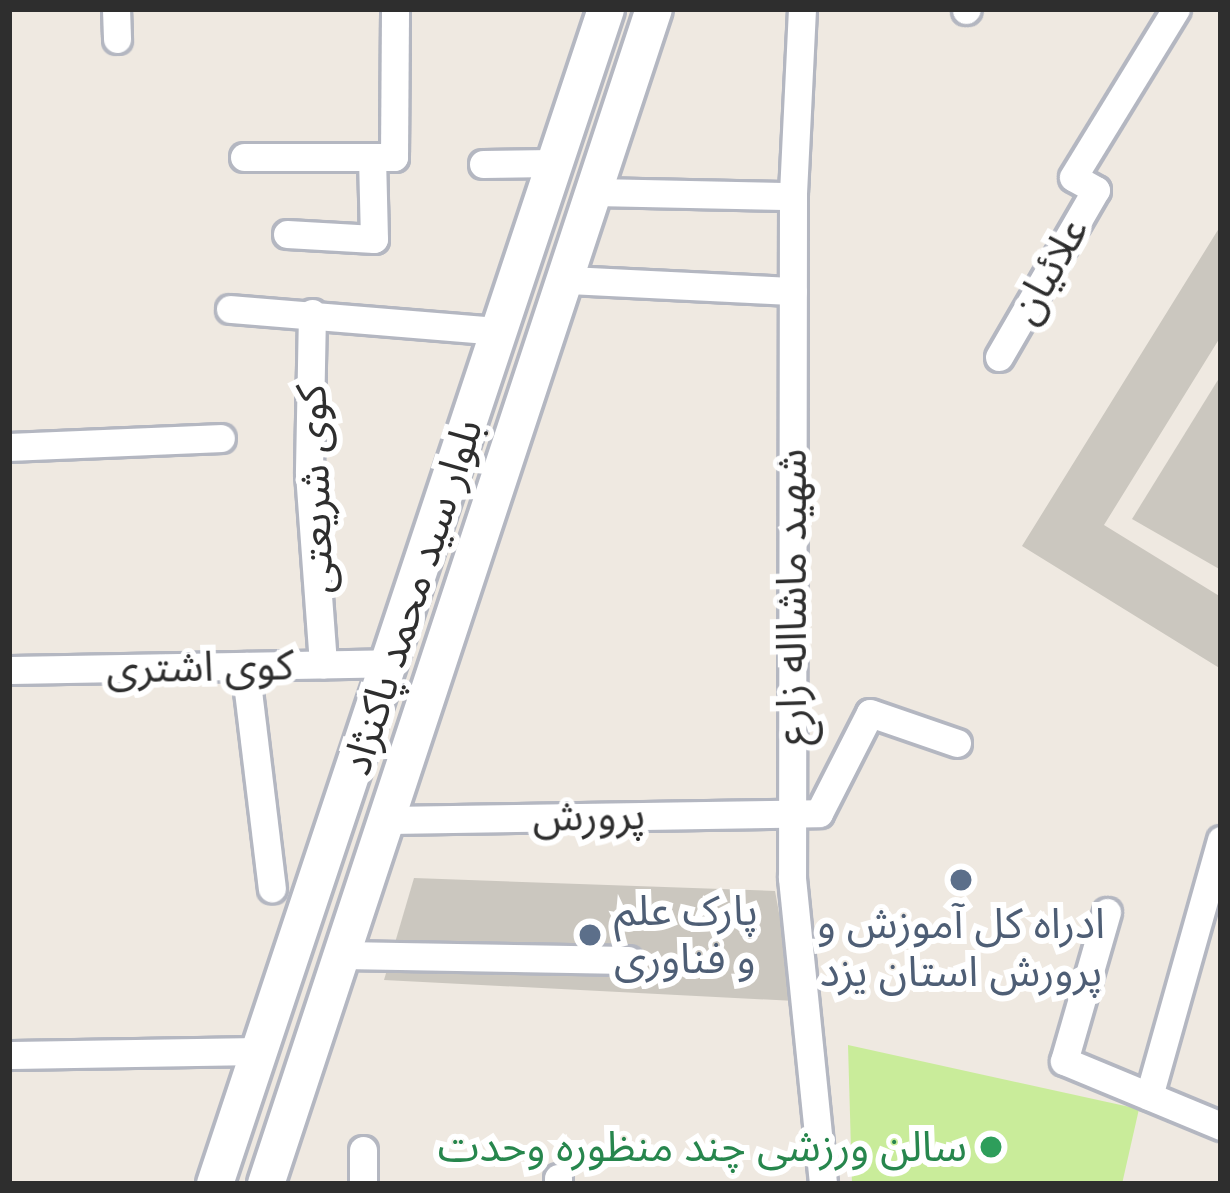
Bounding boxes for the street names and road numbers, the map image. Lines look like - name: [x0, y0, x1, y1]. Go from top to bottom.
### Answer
- street label: علائیان: [999, 208, 1099, 332]
- street label: کوی شریعتی: [286, 383, 344, 595]
- street label: بلوار سید محمد پاکنژاد: [331, 413, 493, 781]
- street label: شهید ماشااله زارع: [767, 449, 817, 745]
- street label: کوی اشتری: [106, 640, 294, 694]
- street label: پرورش: [532, 790, 646, 842]

